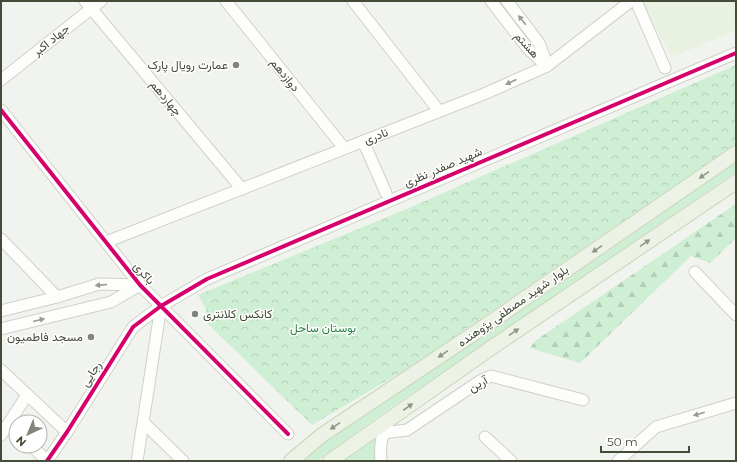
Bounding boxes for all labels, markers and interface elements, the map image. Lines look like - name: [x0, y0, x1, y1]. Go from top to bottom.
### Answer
- one-way arrow: [517, 15, 526, 26]
- street label: جهاد اکبر: [28, 20, 73, 60]
- street label: هشتم: [511, 28, 543, 62]
- street label: دوازدهم: [267, 55, 304, 95]
- place label: عمارت رویال پارک: [148, 57, 228, 73]
- marker: عمارت رویال پارک: [231, 60, 241, 70]
- street label: چهاردهم: [146, 77, 186, 119]
- one-way arrow: [506, 79, 517, 85]
- street label: نادری: [362, 124, 390, 148]
- street label: شهید صفدر نظری: [401, 143, 485, 191]
- one-way arrow: [699, 171, 709, 179]
- one-way arrow: [639, 239, 650, 247]
- one-way arrow: [592, 245, 602, 253]
- street label: باکری: [130, 258, 158, 288]
- street label: بلوار شهید مصطفی پژوهنده: [454, 262, 572, 350]
- one-way arrow: [95, 282, 107, 289]
- place label: کانکس کلانتری: [203, 306, 272, 322]
- marker: کانکس کلانتری: [190, 309, 200, 319]
- one-way arrow: [33, 316, 45, 322]
- park label: بوستان ساحل: [290, 320, 356, 336]
- one-way arrow: [509, 328, 519, 336]
- place label: مسجد فاطمیون: [7, 329, 83, 345]
- marker: مسجد فاطمیون: [86, 332, 96, 342]
- one-way arrow: [438, 350, 449, 358]
- street label: رجایی: [77, 358, 105, 390]
- street label: آرین: [466, 372, 492, 396]
- one-way arrow: [402, 403, 413, 411]
- one-way arrow: [692, 411, 705, 417]
- north arrow: [8, 414, 48, 454]
- one-way arrow: [330, 422, 340, 430]
- scale bar: [601, 428, 689, 454]
- text: N: [13, 433, 29, 449]
- text: 50 m: [607, 434, 638, 449]

